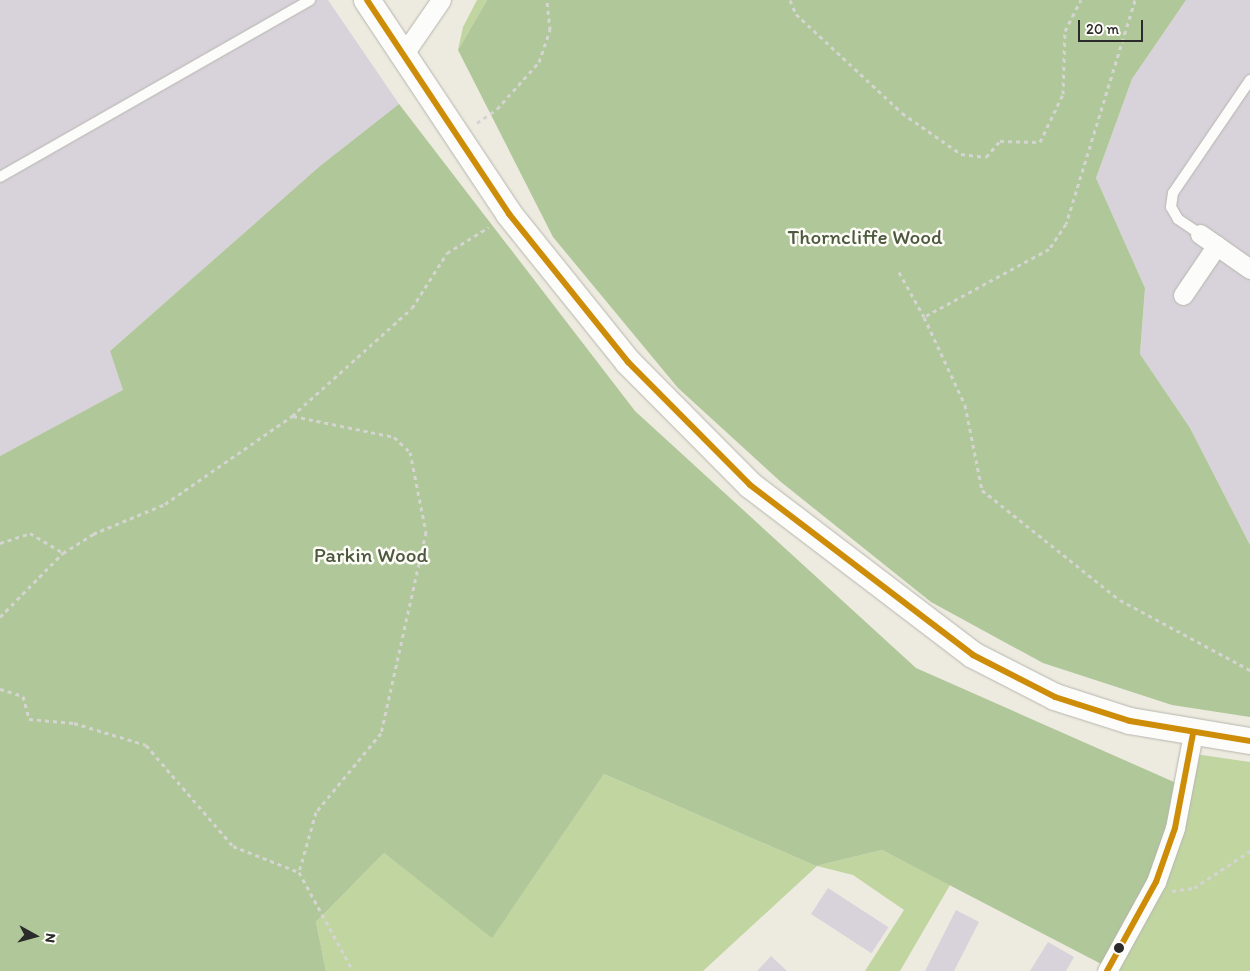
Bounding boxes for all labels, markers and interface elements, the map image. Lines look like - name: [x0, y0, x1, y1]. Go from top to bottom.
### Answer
- scale bar: [1080, 10, 1145, 42]
- text: 20 m: [1086, 20, 1119, 38]
- park label: Thorncliffe Wood: [787, 224, 943, 250]
- park label: Parkin Wood: [314, 542, 428, 568]
- north arrow: [10, 911, 60, 961]
- text: N: [41, 932, 59, 944]
- unlabelled marker: [1114, 943, 1124, 953]

